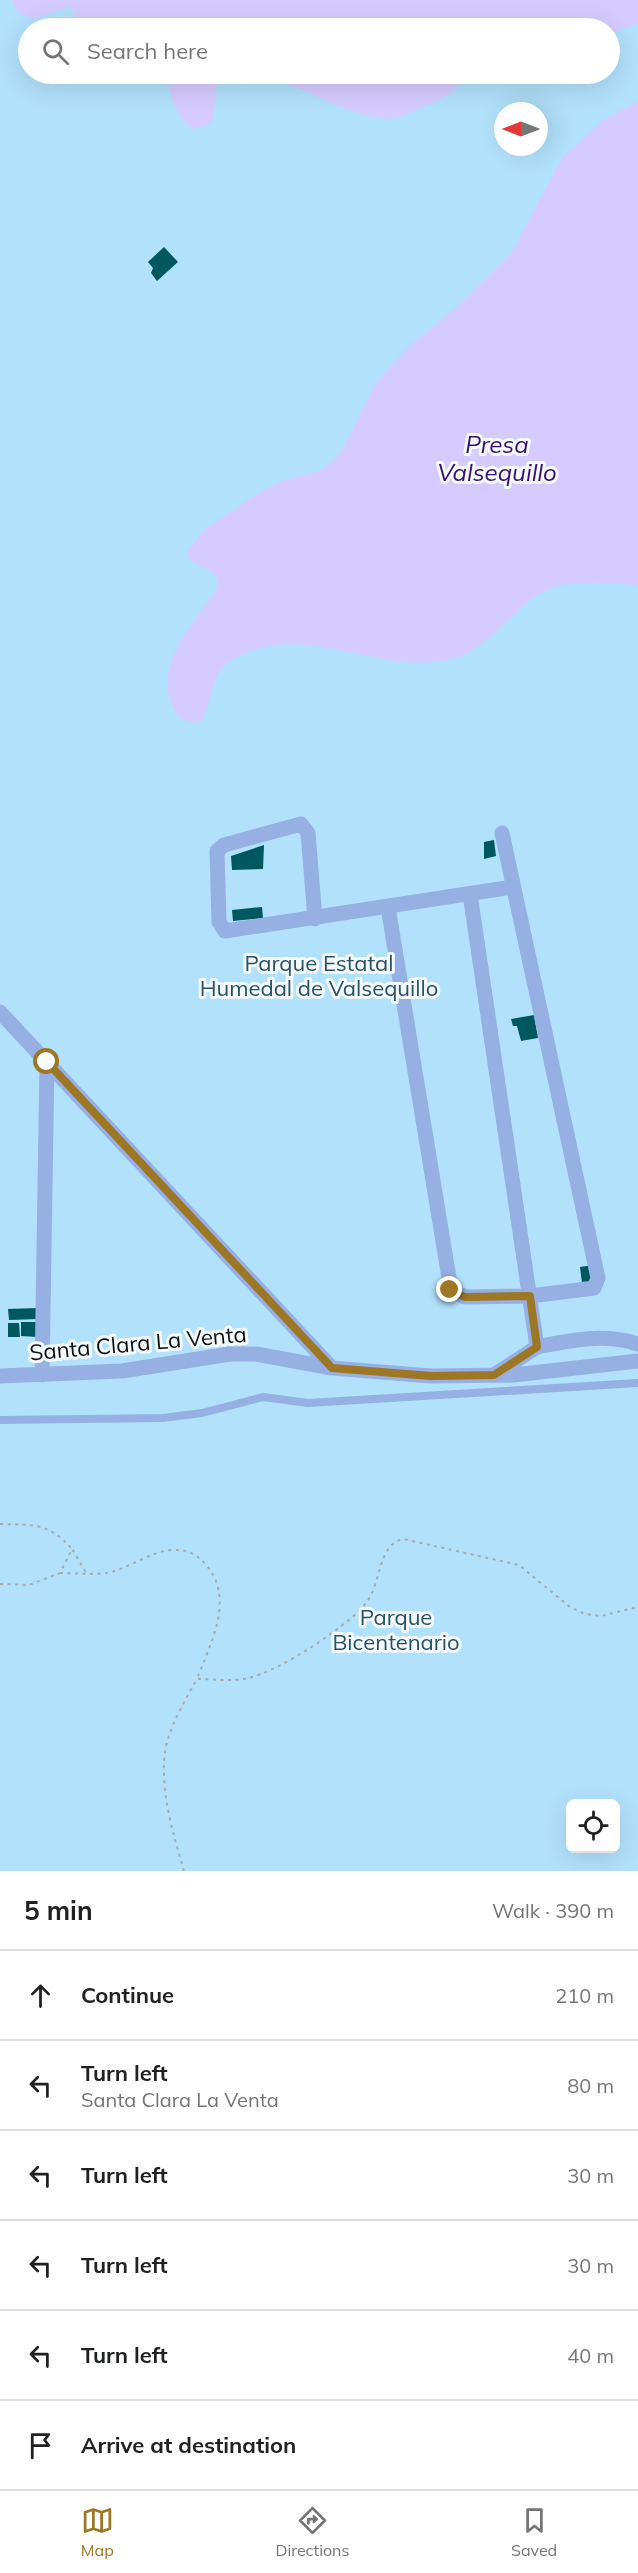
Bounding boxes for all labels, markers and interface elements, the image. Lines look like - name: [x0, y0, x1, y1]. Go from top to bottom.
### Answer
- search box: [18, 18, 620, 84]
- icon: search: [39, 35, 72, 68]
- text: Search here: [87, 37, 208, 65]
- north arrow: [494, 102, 548, 156]
- water label: Presa Valsequillo: [437, 429, 557, 487]
- park label: Parque Estatal Humedal de Valsequillo: [200, 949, 438, 1002]
- route start: [33, 1048, 59, 1074]
- route end: [436, 1276, 462, 1302]
- street label: Santa Clara La Venta: [28, 1320, 248, 1366]
- park label: Parque Bicentenario: [332, 1603, 460, 1656]
- map controls: [566, 1799, 620, 1853]
- button: locate: [566, 1799, 620, 1853]
- text: 5 min: [24, 1894, 93, 1927]
- text: Walk · 390 m: [492, 1898, 614, 1923]
- icon: ahead: [24, 1979, 57, 2012]
- text: Continue: [81, 1981, 174, 2009]
- text: 210 m: [555, 1983, 614, 2008]
- text: Turn left: [81, 2059, 168, 2087]
- icon: left: [24, 2069, 57, 2102]
- text: 80 m: [567, 2073, 614, 2098]
- text: Santa Clara La Venta: [81, 2087, 279, 2112]
- icon: left: [24, 2159, 57, 2192]
- text: Turn left: [81, 2161, 168, 2189]
- text: 30 m: [567, 2163, 614, 2188]
- icon: left: [24, 2249, 57, 2282]
- text: Turn left: [81, 2251, 168, 2279]
- text: 30 m: [567, 2253, 614, 2278]
- icon: left: [24, 2339, 57, 2372]
- text: Turn left: [81, 2341, 168, 2369]
- text: 40 m: [567, 2343, 614, 2368]
- icon: arrive: [24, 2429, 57, 2462]
- text: Arrive at destination: [81, 2431, 296, 2459]
- tab: Map: [81, 2504, 114, 2560]
- tab: Directions: [275, 2504, 349, 2560]
- tab: Saved: [511, 2504, 557, 2560]

